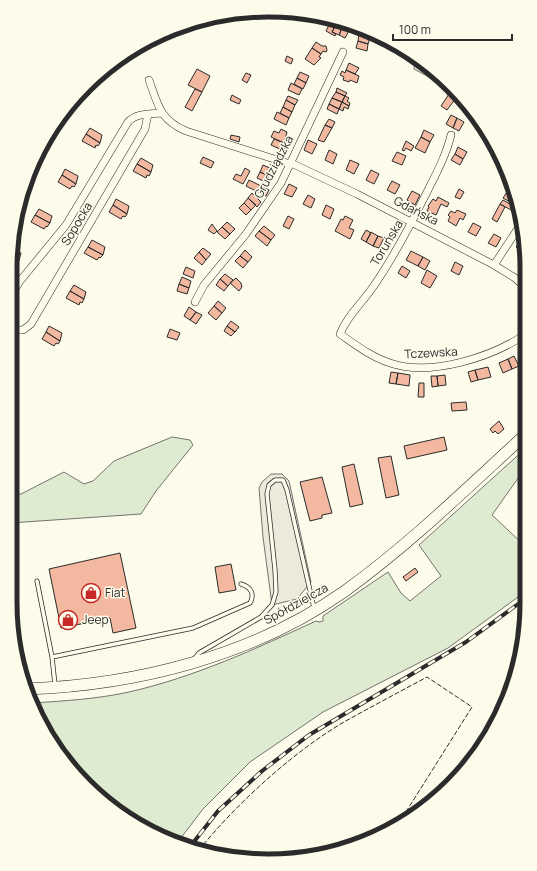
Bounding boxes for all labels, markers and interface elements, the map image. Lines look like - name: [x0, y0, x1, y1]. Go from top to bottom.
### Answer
- scale bar: [393, 16, 512, 42]
- text: 100 m: [399, 21, 431, 38]
- street label: Grudziądzka: [250, 132, 297, 201]
- street label: Gdańska: [391, 192, 442, 229]
- street label: Sopocka: [57, 199, 96, 249]
- street label: Toruńska: [366, 217, 407, 269]
- street label: Tczewska: [404, 343, 458, 362]
- street label: Spółdzielcza: [260, 579, 331, 628]
- shop icon: Fiat: [80, 582, 102, 604]
- place label: Fiat: [105, 584, 126, 601]
- shop icon: Jeep: [57, 609, 79, 631]
- place label: Jeep: [82, 611, 109, 628]

